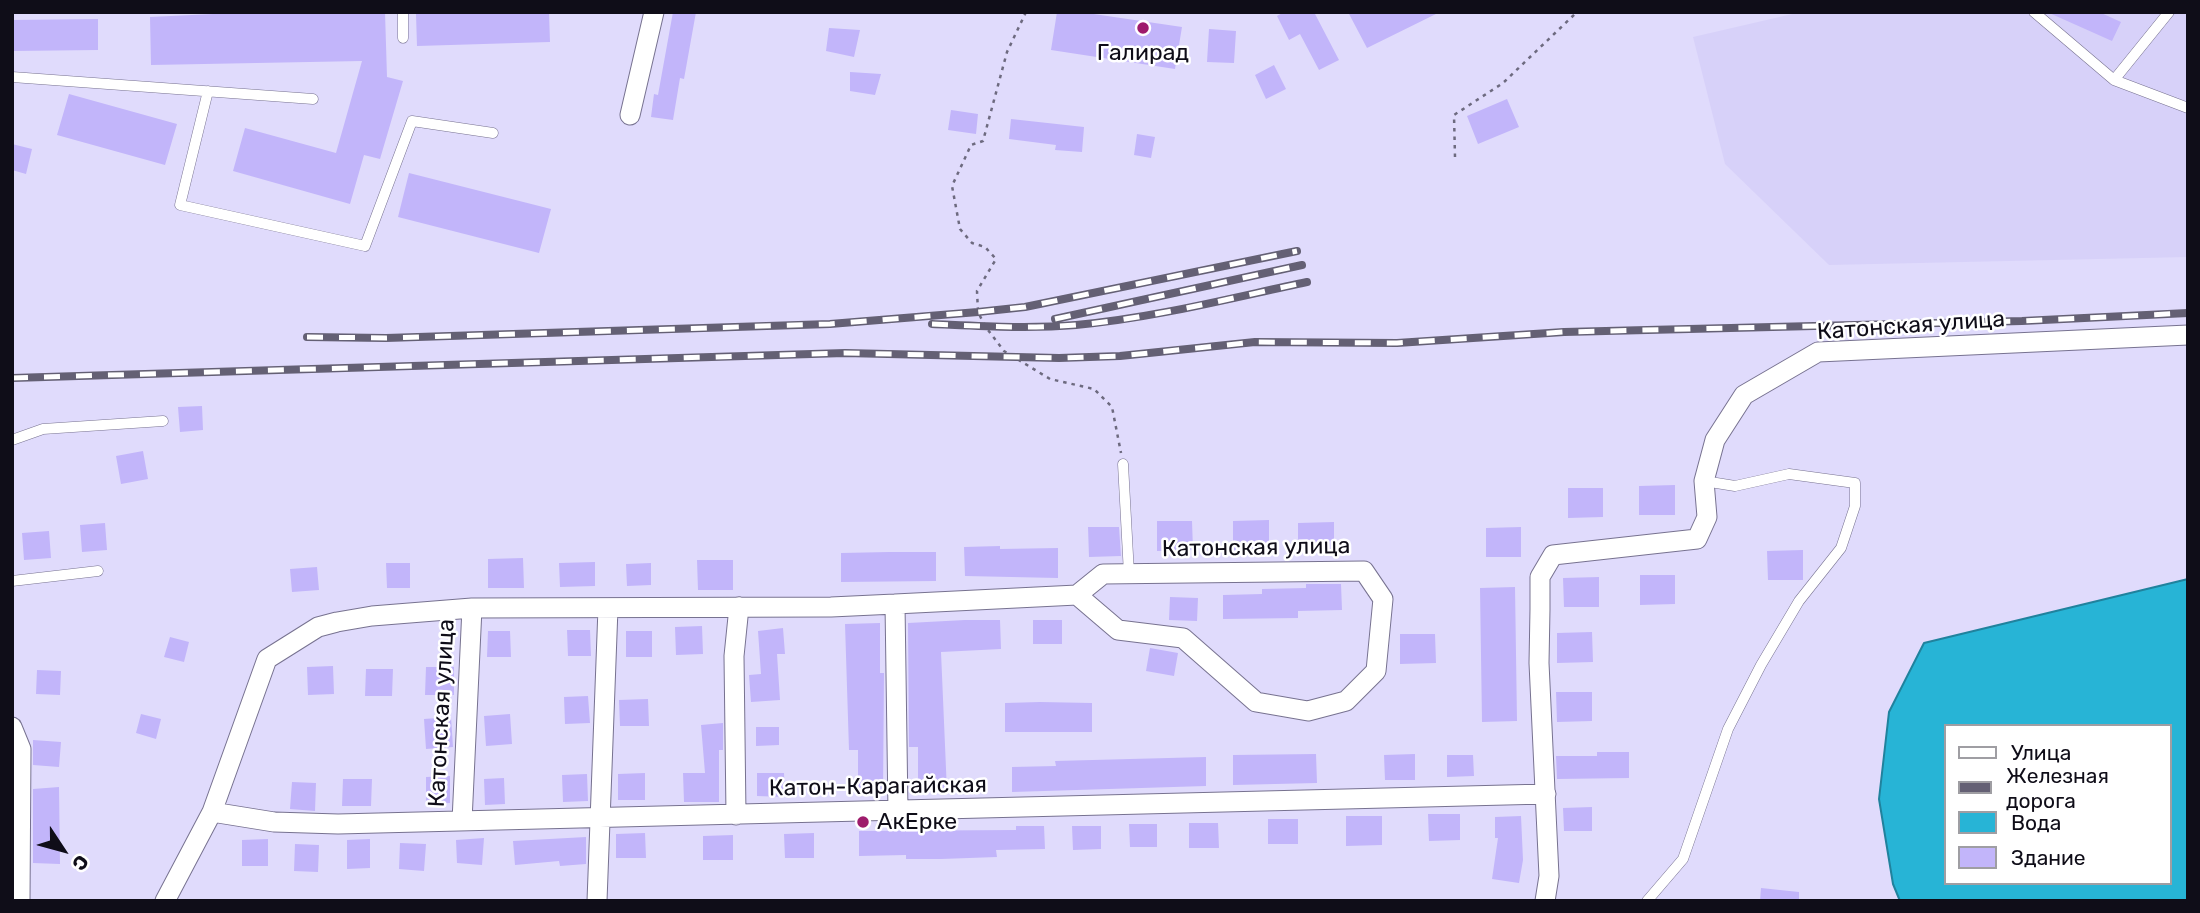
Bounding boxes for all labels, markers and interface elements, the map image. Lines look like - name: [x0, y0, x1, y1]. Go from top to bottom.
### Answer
- marker: Галирад: [1135, 20, 1151, 36]
- place label: Галирад: [1097, 39, 1189, 67]
- street label: Катонская улица: [1816, 306, 2006, 346]
- street label: Катонская улица: [1162, 533, 1350, 563]
- street label: Катонская улица: [423, 618, 461, 808]
- legend: [1944, 724, 2172, 885]
- text: Улица: [2011, 740, 2071, 765]
- text: Железная дорога: [2006, 763, 2109, 813]
- street label: Катон-Карагайская: [769, 771, 987, 803]
- place label: АкЕрке: [877, 808, 957, 836]
- text: Вода: [2011, 810, 2061, 835]
- marker: АкЕрке: [855, 814, 871, 830]
- north arrow: [28, 815, 98, 885]
- text: Здание: [2011, 845, 2086, 870]
- text: С: [67, 850, 94, 875]

